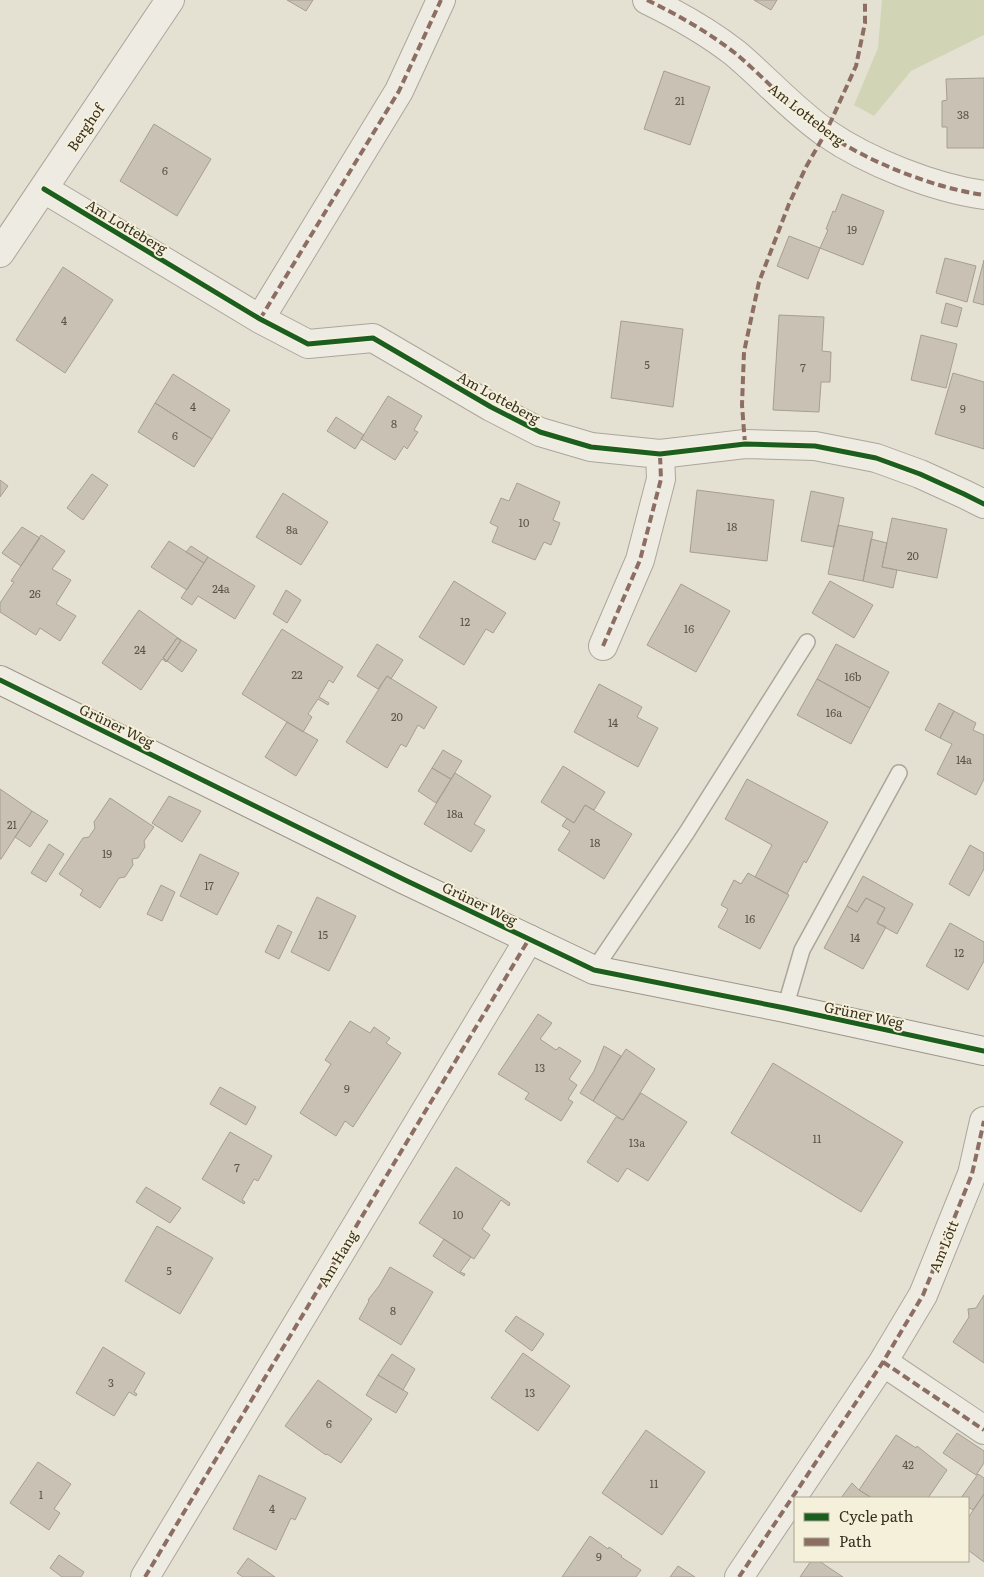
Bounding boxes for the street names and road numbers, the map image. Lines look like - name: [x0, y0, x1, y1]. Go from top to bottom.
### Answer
- street label: Am Lotteberg: [765, 78, 849, 150]
- street label: Berghof: [62, 98, 109, 155]
- street label: Am Lotteberg: [83, 194, 172, 258]
- street label: Am Lotteberg: [454, 366, 544, 428]
- street label: Grüner Weg: [76, 698, 158, 752]
- street label: Grüner Weg: [439, 876, 521, 930]
- street label: Grüner Weg: [822, 996, 906, 1032]
- street label: Am Lött: [923, 1217, 963, 1275]
- street label: Am Hang: [312, 1226, 362, 1290]

